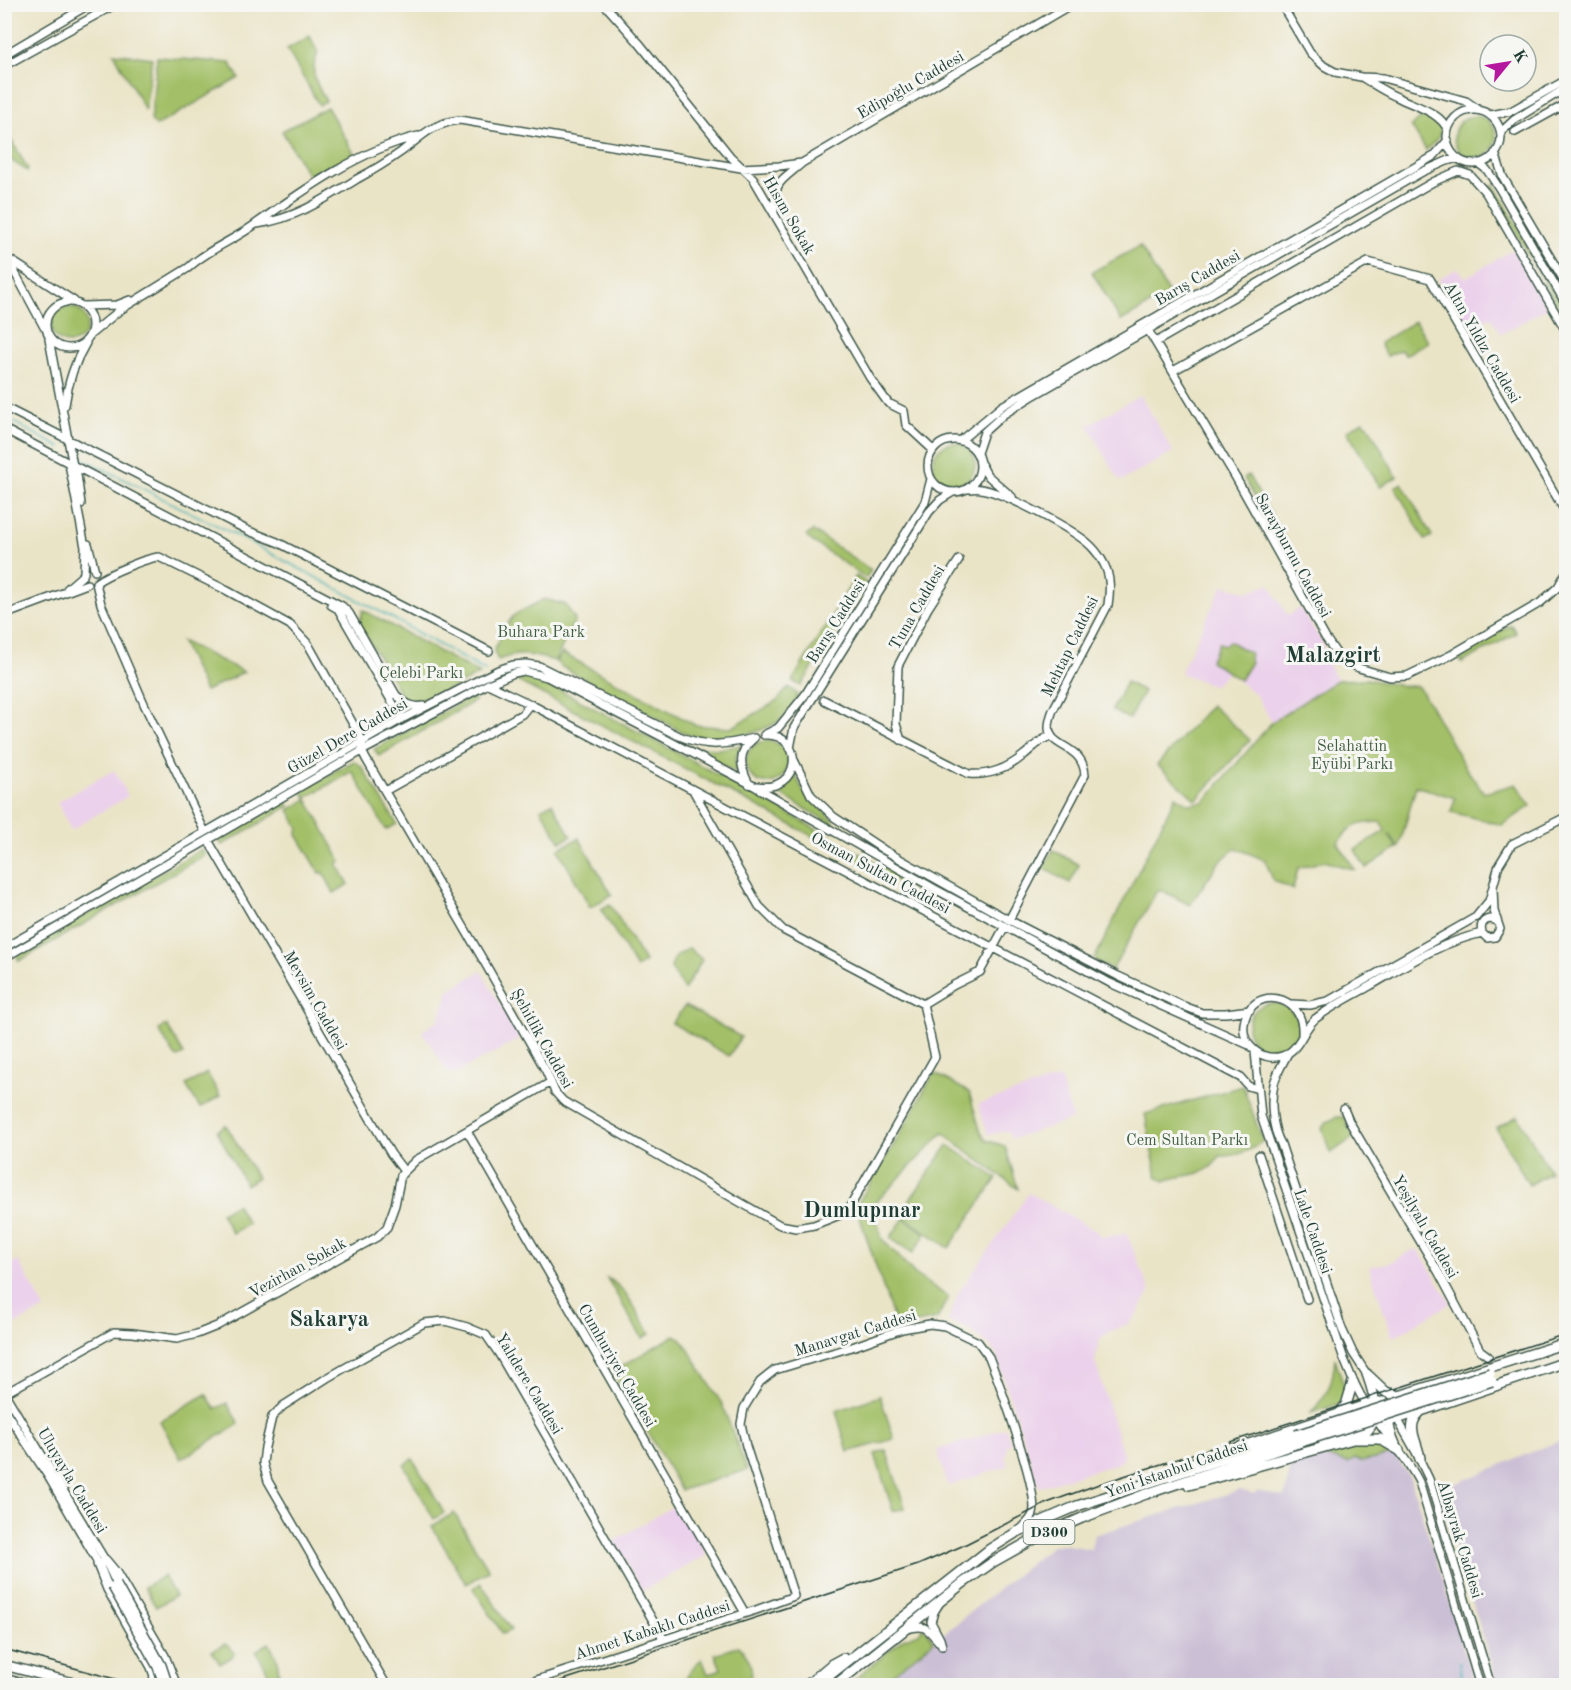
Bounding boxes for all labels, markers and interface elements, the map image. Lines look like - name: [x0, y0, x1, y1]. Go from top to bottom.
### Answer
- north arrow: [1478, 33, 1538, 93]
- text: K: [1509, 47, 1529, 66]
- street label: Edipoğlu Caddesi: [855, 49, 967, 123]
- street label: Hısım Sokak: [759, 174, 817, 258]
- street label: Barış Caddesi: [1153, 248, 1243, 309]
- street label: Altın Yıldız Caddesi: [1440, 280, 1522, 406]
- street label: Sarayburnu Caddesi: [1251, 491, 1333, 621]
- street label: Tuna Caddesi: [887, 563, 948, 653]
- street label: Barış Caddesi: [805, 577, 869, 667]
- street label: Mehtap Caddesi: [1040, 594, 1102, 700]
- park label: Buhara Park: [497, 625, 585, 641]
- district label: Malazgirt: [1285, 645, 1381, 667]
- park label: Çelebi Parkı: [379, 666, 463, 682]
- street label: Güzel Dere Caddesi: [285, 696, 411, 778]
- park label: Selahattin Eyübi Parkı: [1311, 739, 1393, 773]
- street label: Osman Sultan Caddesi: [808, 830, 952, 917]
- street label: Mevsim Caddesi: [279, 949, 349, 1053]
- street label: Şehitlik Caddesi: [507, 986, 575, 1092]
- park label: Cem Sultan Parkı: [1126, 1133, 1248, 1149]
- street label: Yeşilyalı Caddesi: [1388, 1173, 1460, 1281]
- street label: Lale Caddesi: [1290, 1187, 1334, 1276]
- district label: Dumlupınar: [803, 1200, 921, 1222]
- street label: Vezirhan Sokak: [247, 1236, 349, 1302]
- street label: Cumhuriyet Caddesi: [575, 1302, 658, 1430]
- street label: Manavgat Caddesi: [793, 1308, 918, 1360]
- district label: Sakarya: [289, 1309, 369, 1331]
- street label: Yalıdere Caddesi: [492, 1331, 565, 1438]
- street label: Uluyayla Caddesi: [33, 1425, 109, 1537]
- street label: Yeni İstanbul Caddesi: [1102, 1434, 1250, 1502]
- street label: Albayrak Caddesi: [1434, 1479, 1485, 1600]
- road number: D300: [1024, 1520, 1074, 1544]
- street label: Ahmet Kabaklı Caddesi: [573, 1598, 732, 1664]

